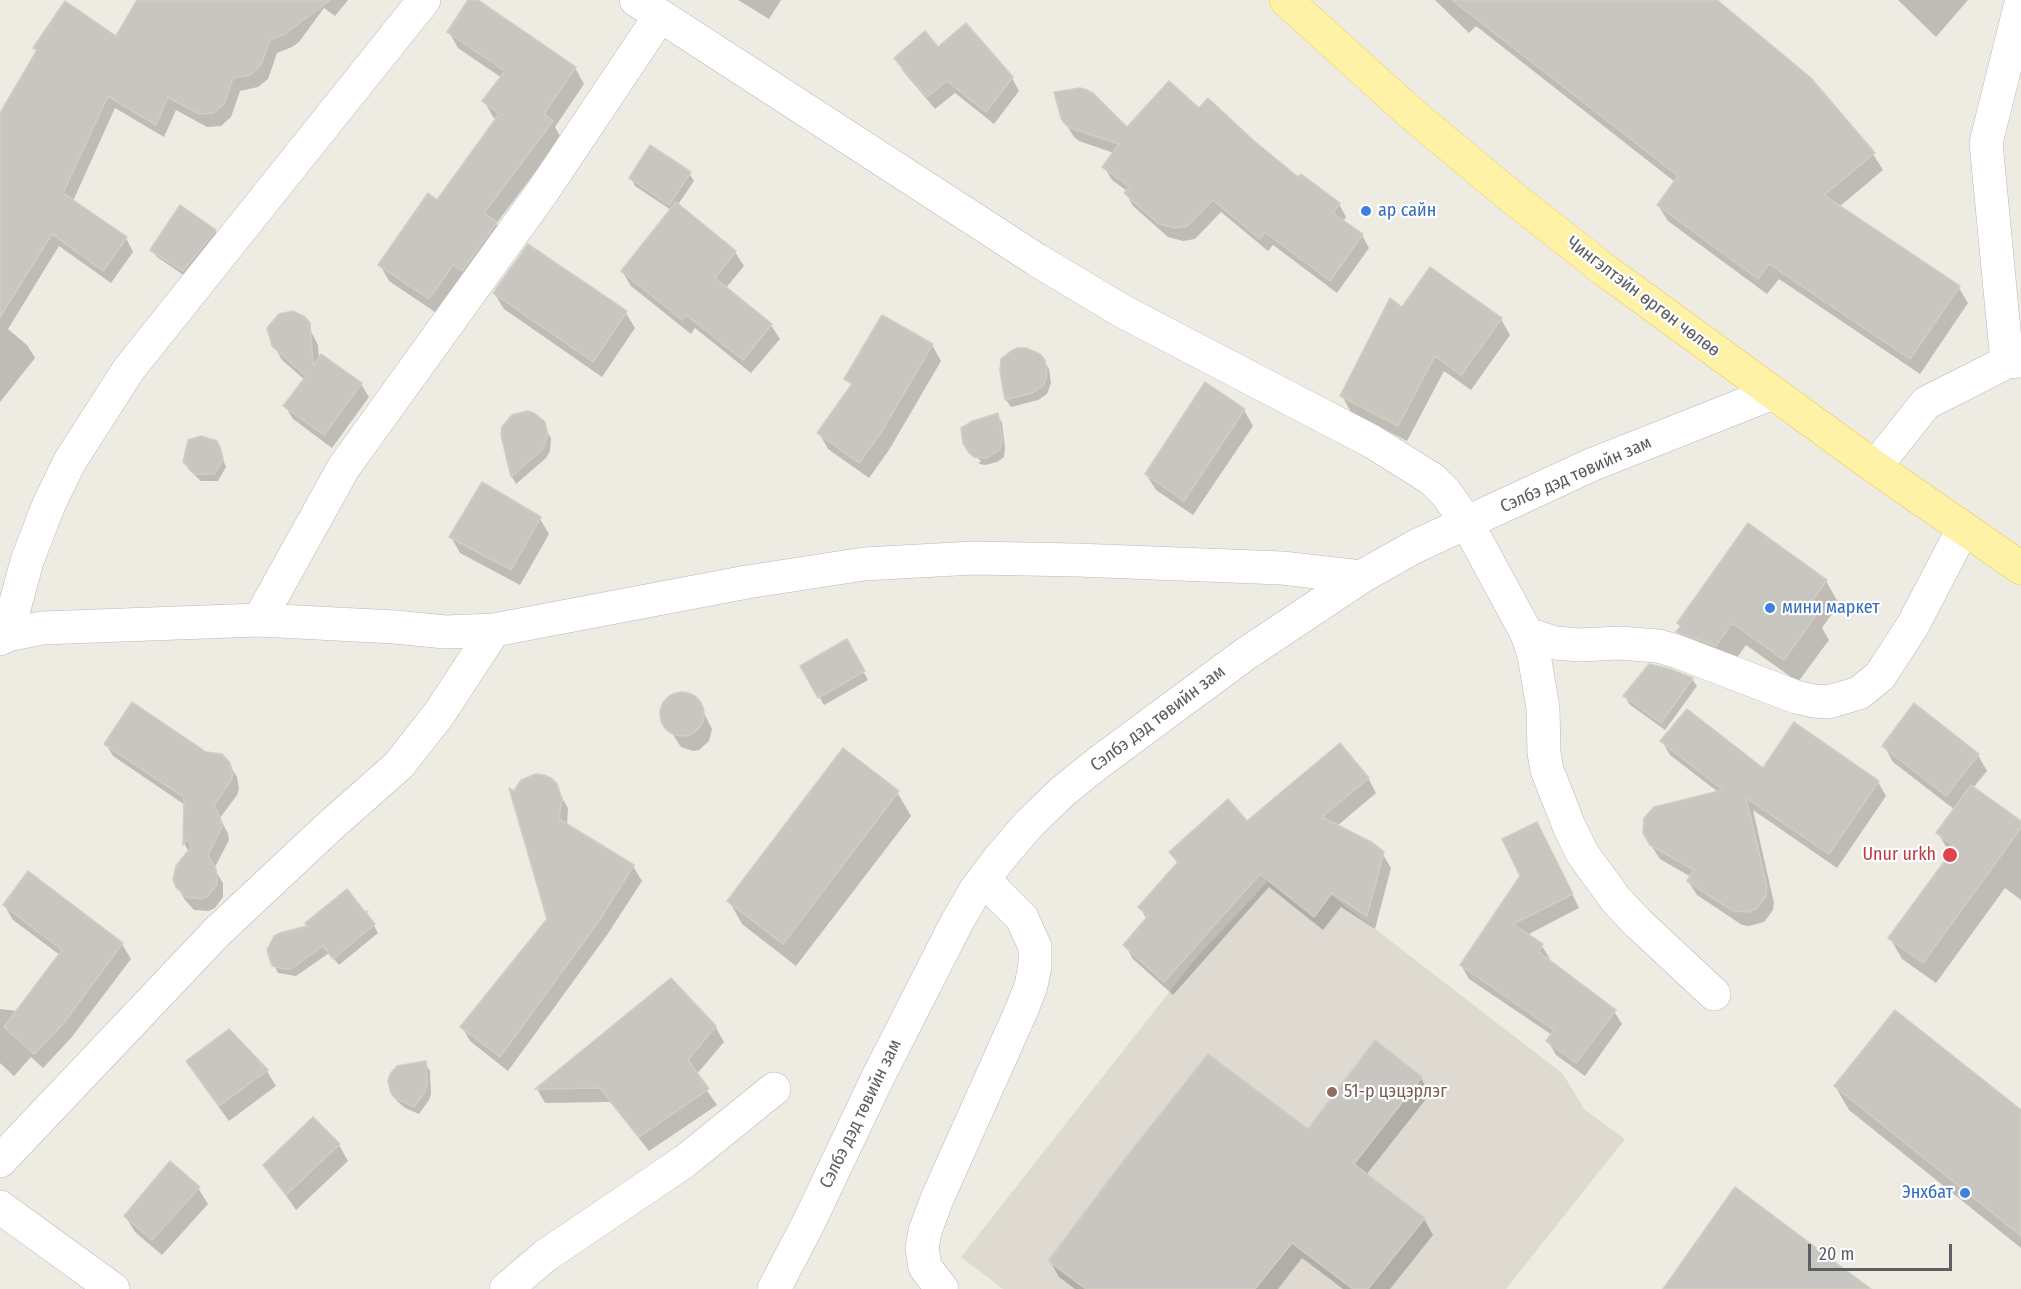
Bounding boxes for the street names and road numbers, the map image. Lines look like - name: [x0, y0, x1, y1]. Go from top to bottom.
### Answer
- street label: Чингэлтэйн өргөн чөлөө: [1562, 232, 1724, 362]
- street label: Сэлбэ дэд төвийн зам: [1497, 432, 1655, 518]
- street label: Сэлбэ дэд төвийн зам: [1086, 661, 1230, 777]
- street label: Сэлбэ дэд төвийн зам: [816, 1036, 906, 1192]

